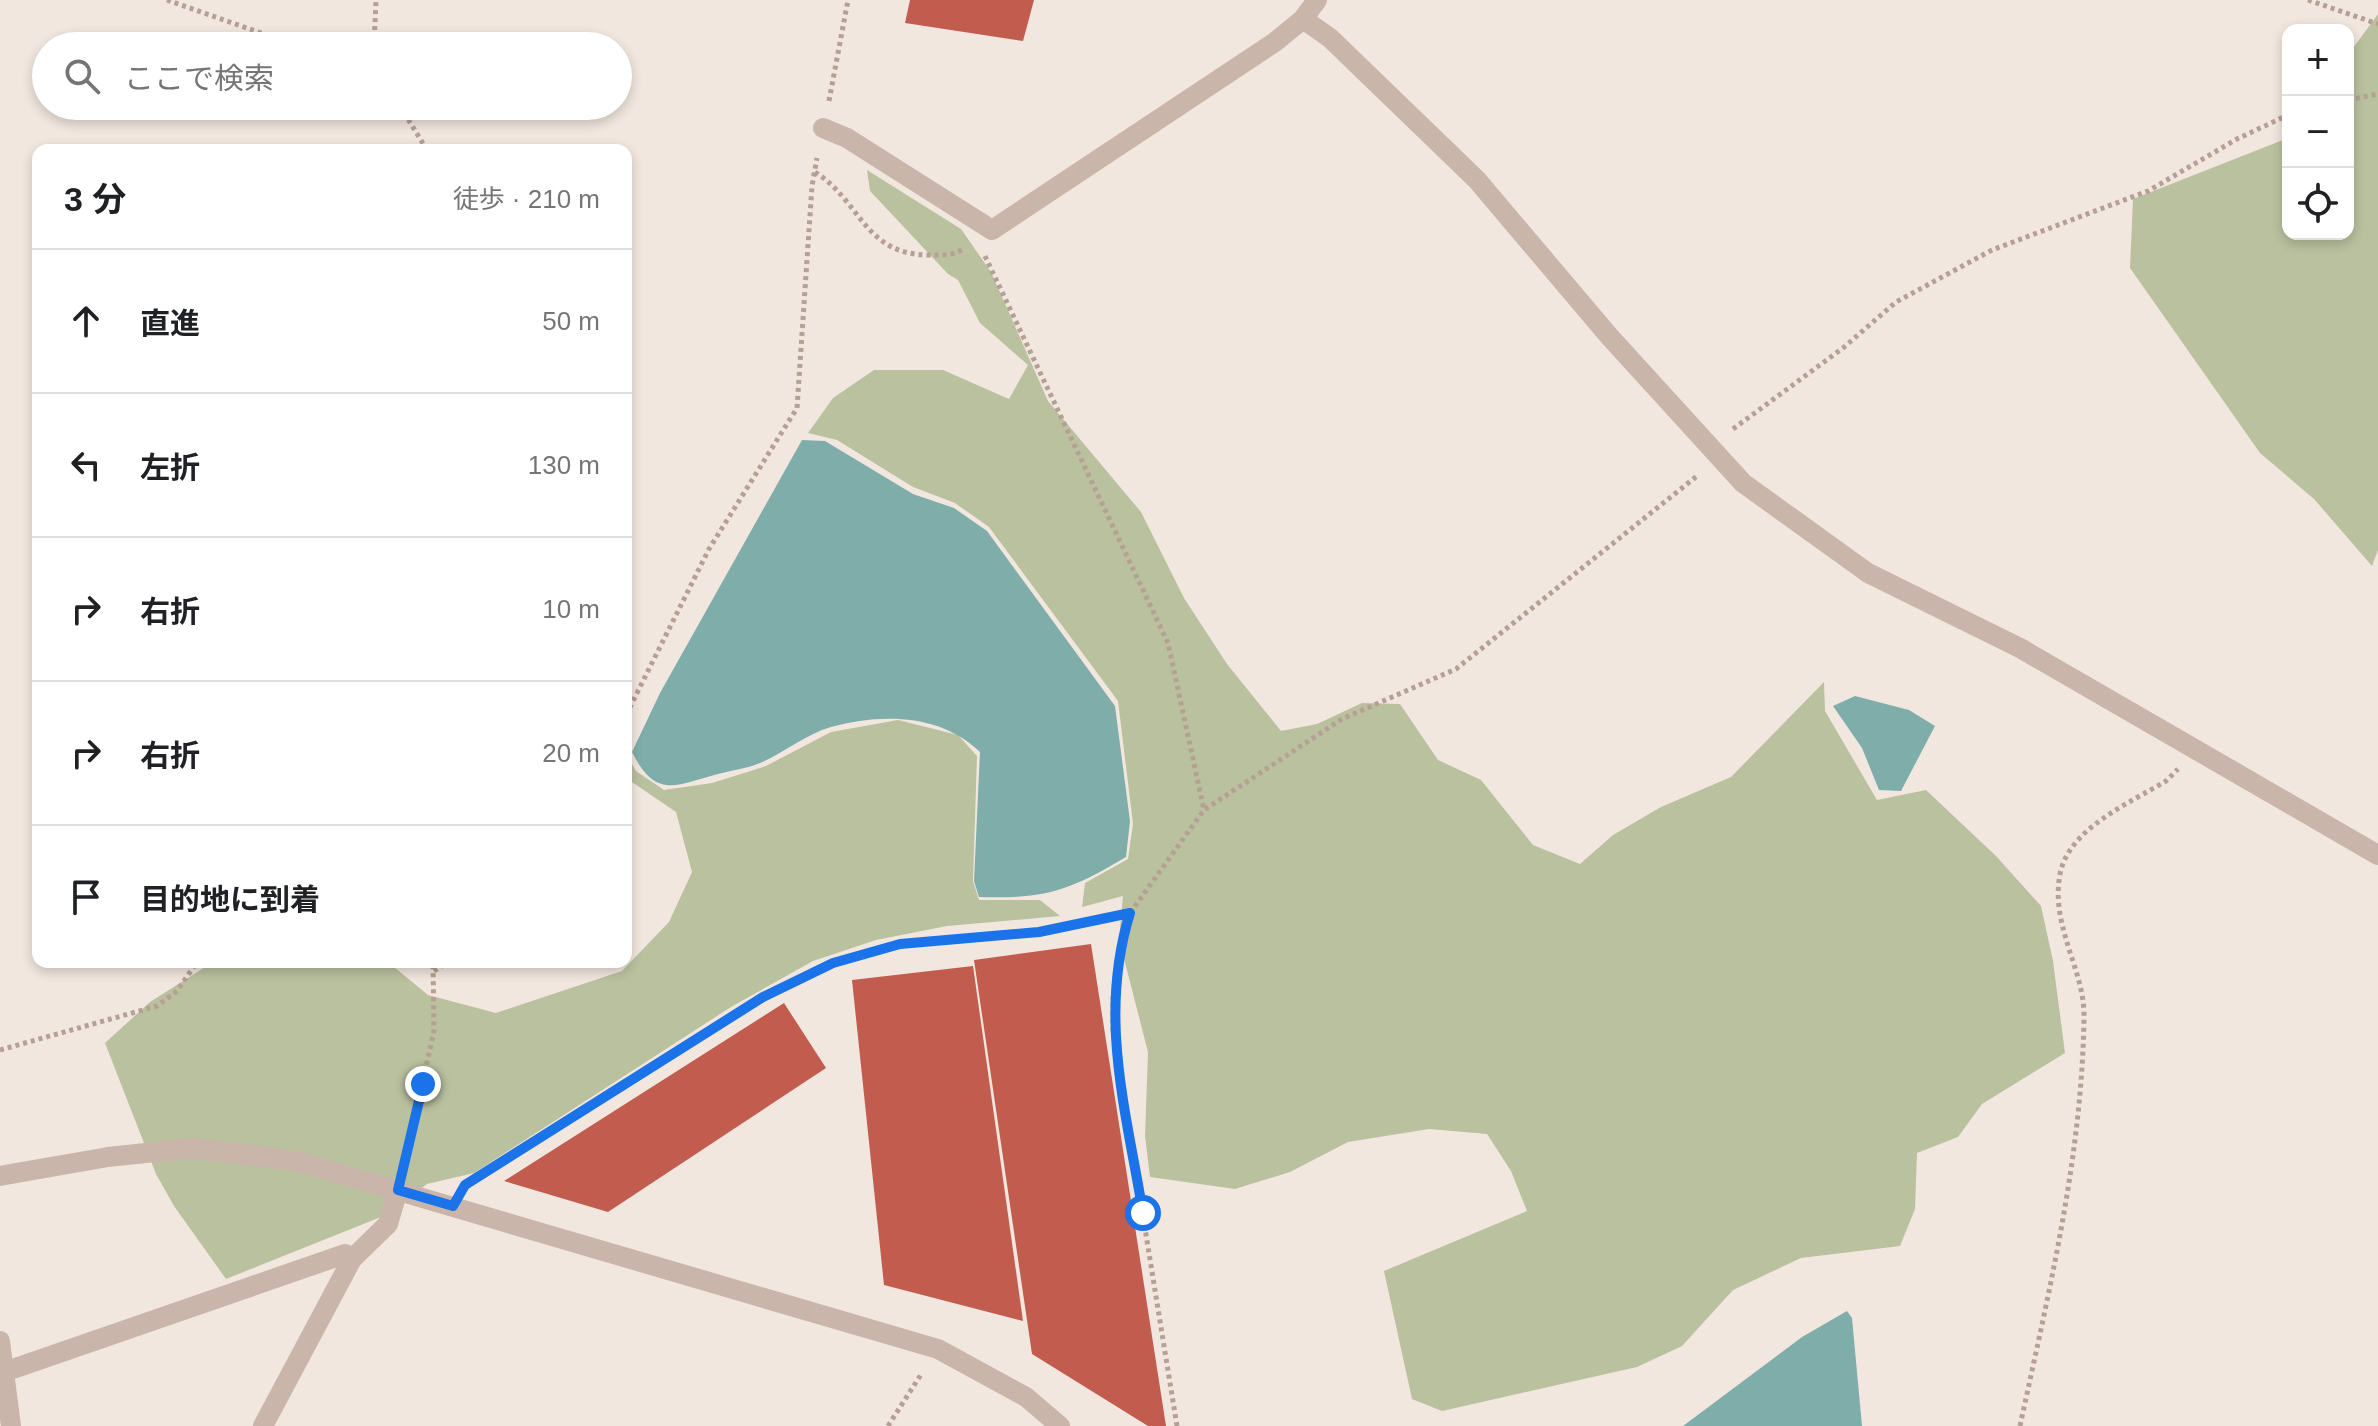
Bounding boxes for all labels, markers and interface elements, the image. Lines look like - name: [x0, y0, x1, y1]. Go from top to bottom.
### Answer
- map controls: [2282, 24, 2354, 240]
- button: +: [2282, 24, 2354, 96]
- search box: [32, 32, 632, 120]
- icon: search: [60, 54, 104, 98]
- text: ここで検索: [124, 62, 274, 95]
- button: −: [2282, 96, 2354, 168]
- button: locate: [2282, 168, 2354, 240]
- text: 3 分: [64, 180, 126, 218]
- text: 徒歩 · 210 m: [453, 184, 600, 214]
- icon: ahead: [64, 299, 108, 343]
- text: 50 m: [542, 306, 600, 336]
- text: 直進: [140, 307, 200, 340]
- icon: left: [64, 443, 108, 487]
- text: 130 m: [528, 450, 600, 480]
- text: 左折: [140, 451, 200, 484]
- icon: right: [64, 587, 108, 631]
- text: 10 m: [542, 594, 600, 624]
- text: 右折: [140, 595, 200, 628]
- icon: right: [64, 731, 108, 775]
- text: 20 m: [542, 738, 600, 768]
- text: 右折: [140, 739, 200, 772]
- icon: arrive: [64, 875, 108, 919]
- text: 目的地に到着: [140, 883, 320, 916]
- route end: [405, 1066, 441, 1102]
- route start: [1125, 1195, 1161, 1231]

